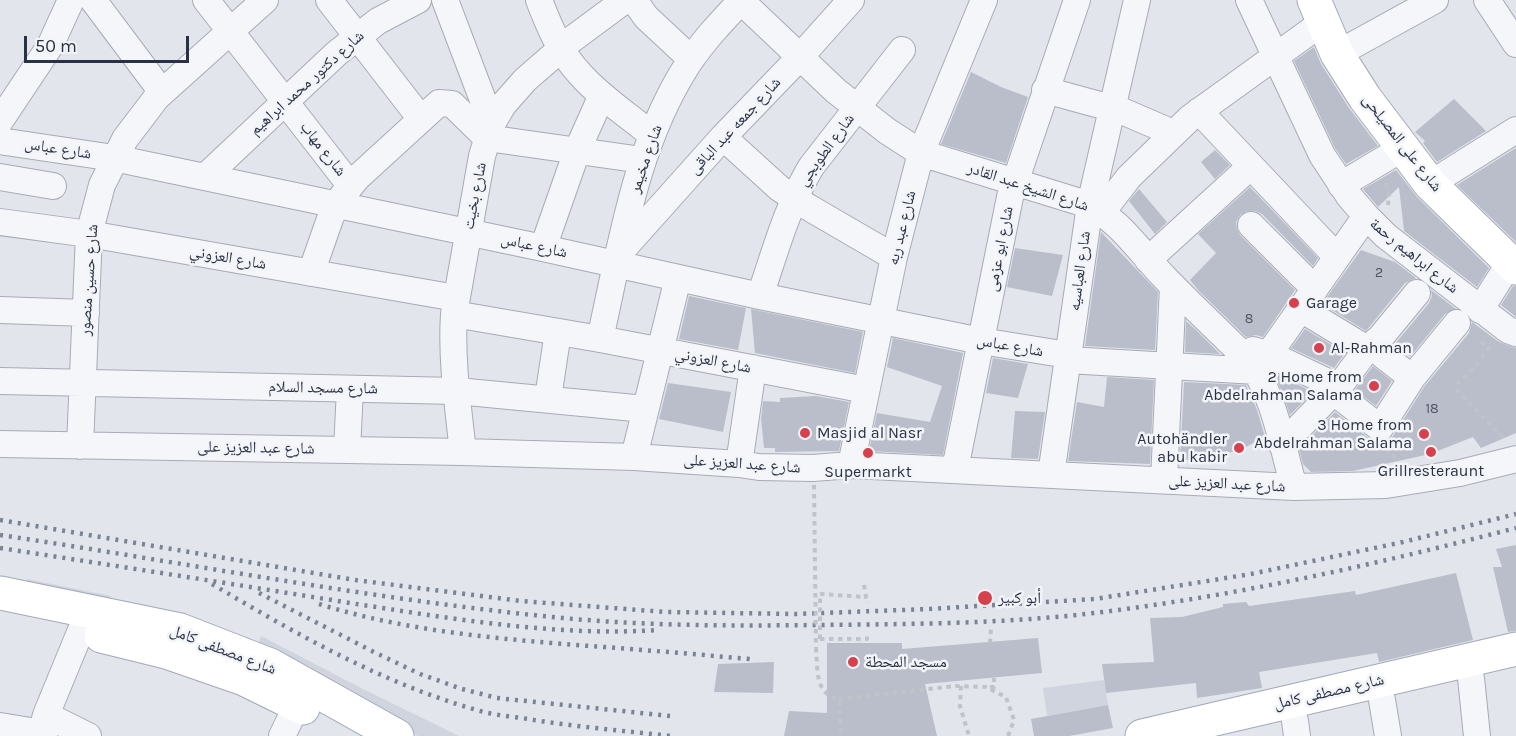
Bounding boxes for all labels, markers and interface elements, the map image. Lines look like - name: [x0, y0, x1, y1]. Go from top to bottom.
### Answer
- scale bar: [27, 24, 192, 62]
- street label: شارع دكتور محمد ابراهيم: [246, 27, 368, 139]
- text: 50 m: [35, 35, 77, 57]
- street label: شارع جمعه عبد الباقى: [685, 73, 785, 179]
- street label: شارع على المصيلحى: [1358, 90, 1446, 196]
- street label: شارع الطوبجي: [793, 110, 859, 190]
- street label: شارع مهاب: [296, 118, 350, 180]
- street label: شارع مخيمر: [625, 122, 667, 196]
- street label: شارع عباس: [23, 134, 93, 164]
- street label: شارع الشيخ عبد القادر: [965, 158, 1091, 216]
- street label: شارع بخيت: [459, 161, 491, 231]
- street label: شارع عبد ربه: [883, 189, 921, 267]
- street label: شارع ابو عزمى: [982, 205, 1018, 293]
- street label: شارع ابراهيم رحمة: [1366, 214, 1462, 298]
- street label: شارع حسين منصور: [76, 223, 102, 337]
- street label: شارع عباس: [499, 230, 569, 262]
- street label: شارع العباسيه: [1065, 230, 1095, 312]
- street label: شارع العزوني: [188, 242, 268, 274]
- house number: 2: [1375, 265, 1383, 281]
- place label: Garage: [1306, 293, 1357, 313]
- marker: Garage: [1287, 296, 1301, 310]
- house number: 8: [1245, 311, 1253, 327]
- street label: شارع عباس: [975, 331, 1045, 361]
- place label: Al-Rahman: [1331, 338, 1412, 358]
- marker: Al-Rahman: [1312, 341, 1326, 355]
- street label: شارع العزوني: [673, 344, 753, 378]
- place label: 2 Home from Abdelrahman Salama: [1204, 367, 1362, 405]
- street label: شارع مسجد السلام: [268, 377, 378, 399]
- marker: 2 Home from Abdelrahman Salama: [1367, 379, 1381, 393]
- house number: 18: [1425, 401, 1439, 417]
- place label: 3 Home from Abdelrahman Salama: [1254, 415, 1412, 453]
- place label: Masjid al Nasr: [817, 423, 922, 443]
- marker: Masjid al Nasr: [798, 426, 812, 440]
- marker: 3 Home from Abdelrahman Salama: [1417, 427, 1431, 441]
- place label: Autohändler abu kabir: [1137, 429, 1227, 467]
- street label: شارع عبد العزيز على: [197, 437, 315, 459]
- marker: Autohändler abu kabir: [1232, 441, 1246, 455]
- marker: Grillresteraunt: [1424, 445, 1438, 459]
- marker: Supermarkt: [861, 446, 875, 460]
- street label: شارع عبد العزيز على: [683, 450, 801, 478]
- place label: Grillresteraunt: [1378, 461, 1484, 481]
- place label: Supermarkt: [824, 462, 912, 482]
- street label: شارع عبد العزيز على: [1168, 471, 1286, 497]
- place label: أبو كبير: [998, 588, 1041, 608]
- marker: أبو كبير: [976, 589, 994, 607]
- street label: شارع مصطفى كامل: [167, 621, 279, 679]
- place label: مسجد المحطة: [865, 652, 947, 672]
- marker: مسجد المحطة: [846, 655, 860, 669]
- street label: شارع مصطفى كامل: [1272, 670, 1386, 714]

